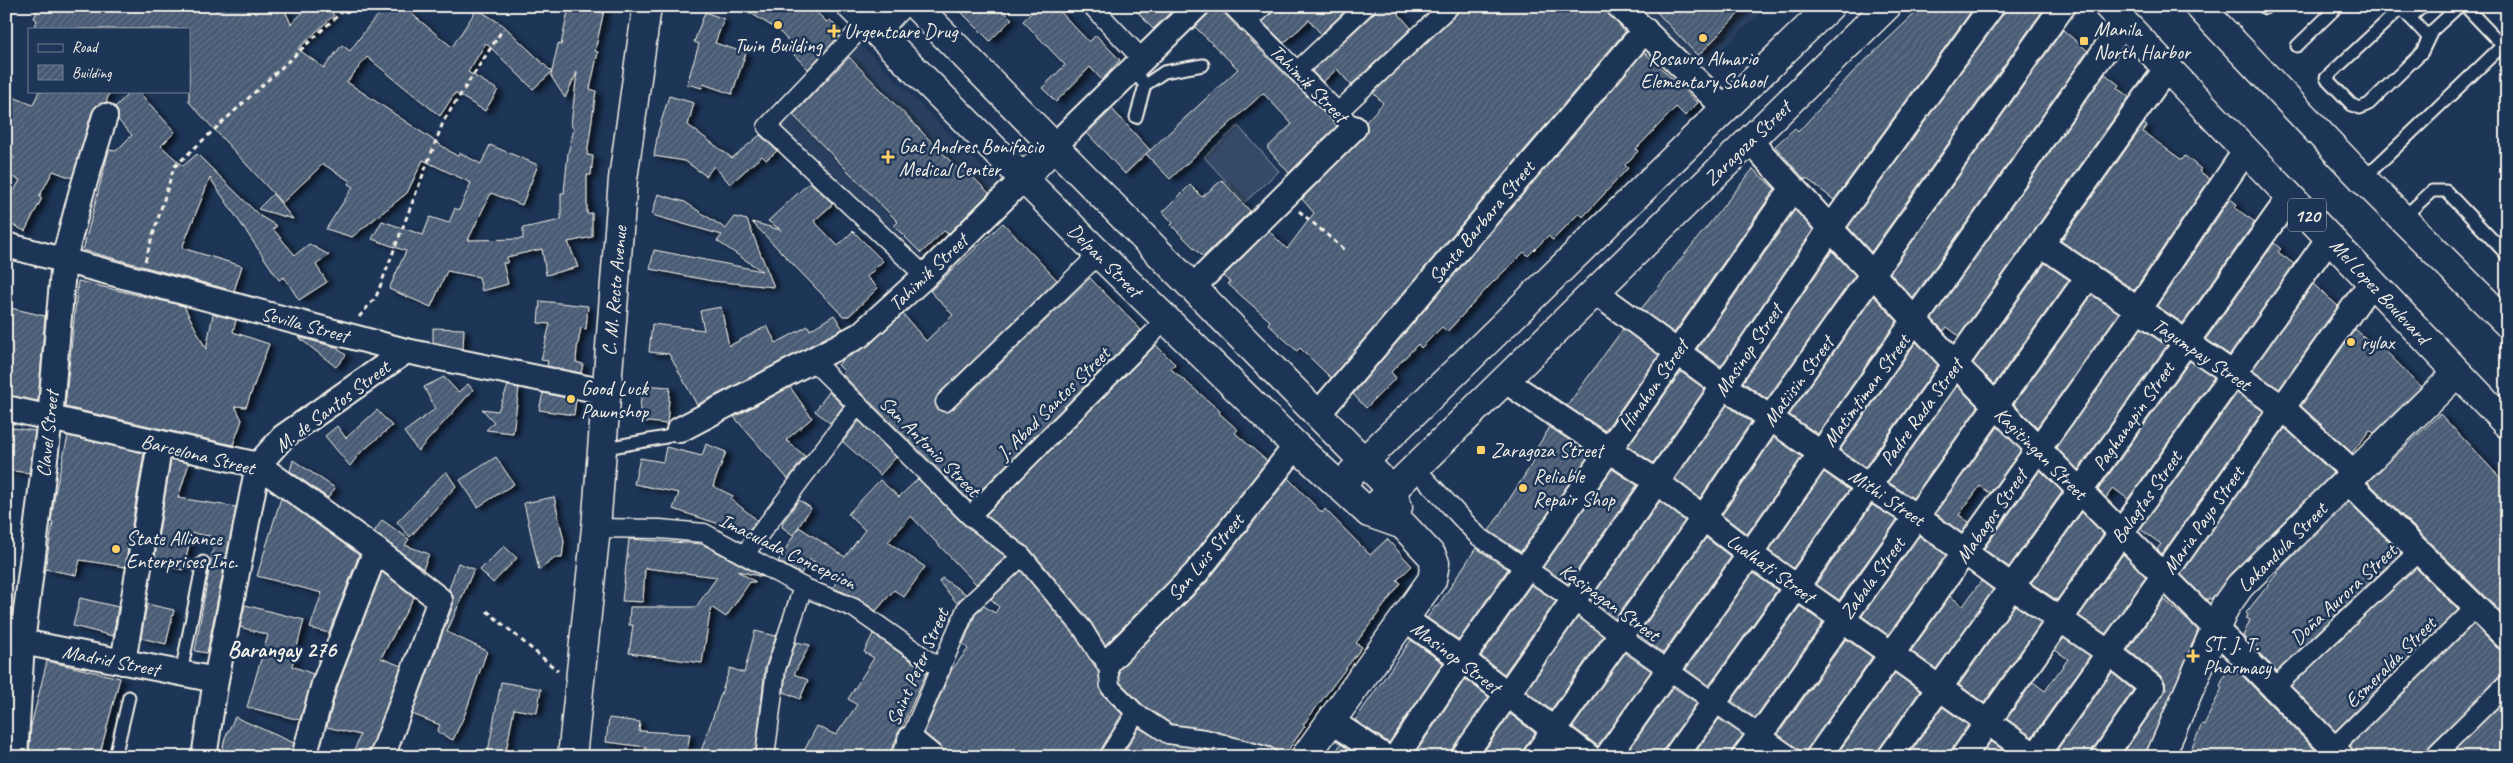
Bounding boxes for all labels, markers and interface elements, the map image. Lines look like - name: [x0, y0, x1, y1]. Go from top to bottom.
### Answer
- place label: Manila North Harbor: [2094, 17, 2192, 65]
- marker: Twin Building: [772, 19, 784, 31]
- place label: Urgentcare Drug: [844, 19, 959, 44]
- marker: Urgentcare Drug: [828, 25, 840, 37]
- legend: [28, 28, 190, 92]
- marker: Rosauro Almario Elementary School: [1697, 32, 1709, 44]
- place label: Twin Building: [734, 33, 824, 58]
- marker: Manila North Harbor: [2078, 35, 2090, 47]
- text: Road: [72, 38, 99, 57]
- street label: Tahimik Street: [1264, 39, 1356, 130]
- place label: Rosauro Almario Elementary School: [1641, 46, 1769, 94]
- text: Building: [72, 64, 112, 83]
- street label: Zaragoza Street: [1699, 93, 1799, 191]
- place label: Gat Andres Bonifacio Medical Center: [899, 134, 1045, 182]
- marker: Gat Andres Bonifacio Medical Center: [881, 150, 895, 164]
- street label: Santa Barbara Street: [1423, 154, 1542, 289]
- road number: 120: [2288, 198, 2326, 232]
- street label: Delpan Street: [1062, 218, 1149, 305]
- street label: C. M. Recto Avenue: [596, 224, 633, 357]
- street label: Tahimik Street: [883, 226, 976, 316]
- street label: Mel Lopez Boulevard: [2324, 233, 2437, 352]
- street label: Masinop Street: [1708, 297, 1790, 401]
- street label: Sevilla Street: [258, 301, 355, 349]
- street label: Tagumpay Street: [2148, 312, 2258, 398]
- street label: Matimtiman Street: [1817, 327, 1917, 451]
- street label: Matiisin Street: [1757, 329, 1841, 431]
- place label: rylax: [2361, 330, 2396, 355]
- street label: Hinahon Street: [1613, 332, 1696, 436]
- marker: rylax: [2345, 336, 2357, 348]
- street label: J. Abad Santos Street: [991, 340, 1117, 466]
- street label: Padre Rada Street: [1874, 351, 1971, 471]
- street label: M. de Santos Street: [270, 354, 397, 458]
- street label: Paghanapin Street: [2087, 355, 2181, 475]
- place label: Good Luck Pawnshop: [581, 376, 650, 424]
- street label: Clavel Street: [31, 386, 65, 478]
- street label: San Antonio Street: [874, 391, 987, 504]
- marker: Good Luck Pawnshop: [565, 393, 577, 405]
- street label: Kagitingan Street: [1989, 402, 2094, 507]
- street label: Barcelona Street: [139, 428, 260, 481]
- place label: Zaragoza Street: [1491, 438, 1606, 463]
- marker: Zaragoza Street: [1475, 444, 1487, 456]
- street label: Balagtas Street: [2105, 444, 2189, 548]
- street label: Maria Payo Street: [2157, 460, 2251, 579]
- street label: Mabagos Street: [1950, 462, 2035, 568]
- street label: Mithi Street: [1844, 463, 1931, 533]
- place label: Reliable Repair Shop: [1533, 464, 1616, 512]
- marker: Reliable Repair Shop: [1517, 482, 1529, 494]
- street label: Lakandula Street: [2232, 495, 2334, 598]
- street label: San Luis Street: [1162, 507, 1251, 606]
- street label: Imaculada Concepcion: [715, 508, 861, 596]
- place label: State Alliance Enterprises Inc.: [126, 526, 238, 574]
- street label: Lualhati Street: [1722, 528, 1822, 611]
- street label: Zabala Street: [1834, 531, 1912, 624]
- street label: Doña Aurora Street: [2285, 537, 2404, 650]
- marker: State Alliance Enterprises Inc.: [110, 543, 122, 555]
- street label: Kasipagan Street: [1555, 558, 1666, 648]
- street label: Saint Peter Street: [880, 602, 955, 730]
- street label: Esmeralda Street: [2340, 610, 2443, 713]
- street label: Masinop Street: [1406, 616, 1508, 701]
- place label: ST. J. T. Pharmacy: [2203, 632, 2272, 680]
- district label: Barangay 276: [228, 636, 338, 664]
- street label: Madrid Street: [60, 639, 165, 683]
- marker: ST. J. T. Pharmacy: [2187, 650, 2199, 662]

